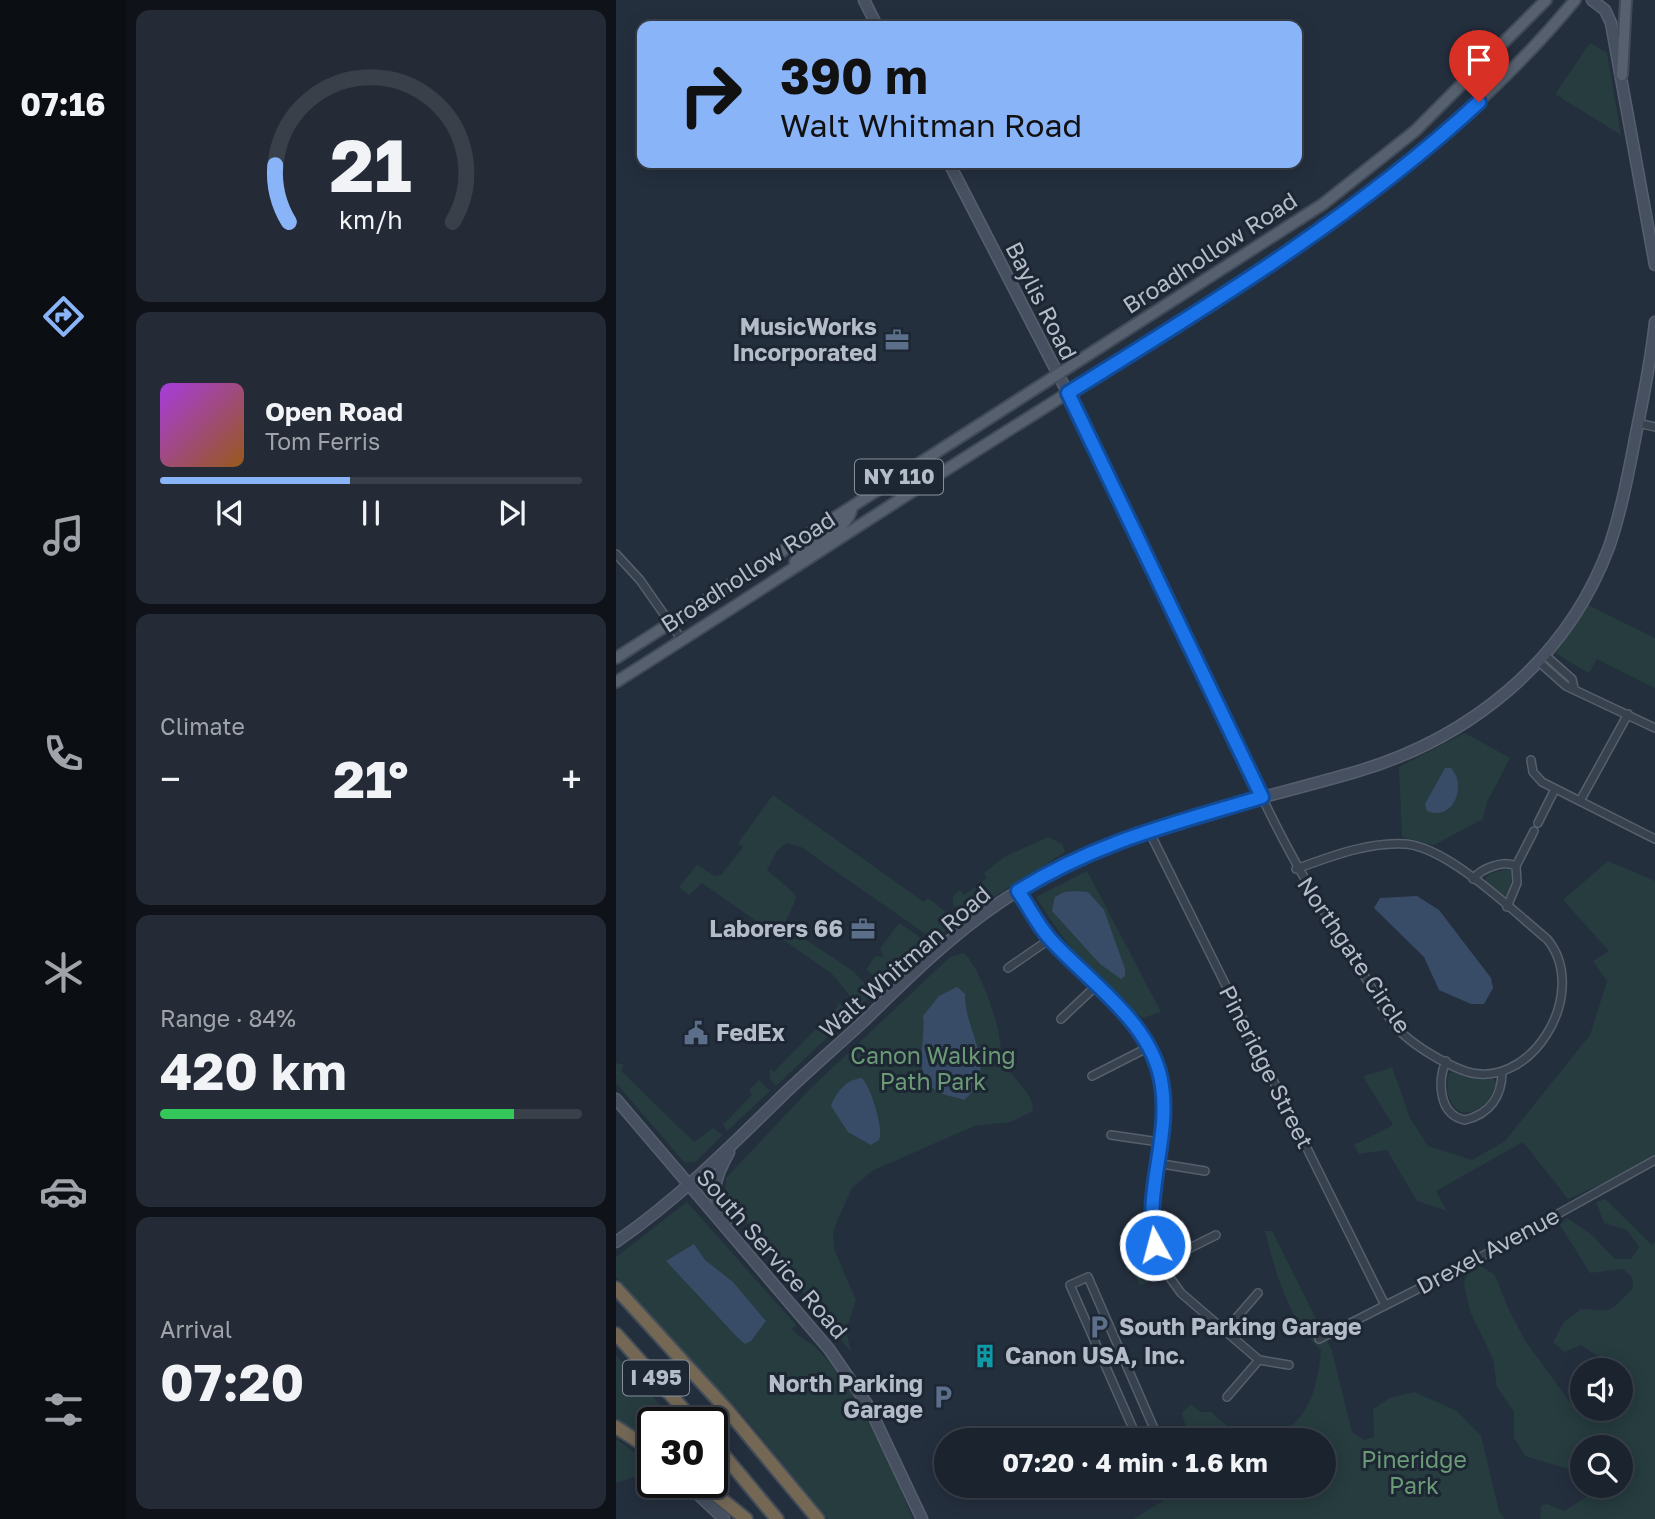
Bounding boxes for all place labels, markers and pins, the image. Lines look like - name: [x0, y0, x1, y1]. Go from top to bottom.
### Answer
- pin: [1449, 30, 1509, 102]
- place label: MusicWorks Incorporated: [732, 312, 877, 366]
- office icon: MusicWorks Incorporated: [883, 326, 911, 354]
- place label: Laborers 66: [709, 914, 843, 942]
- office icon: Laborers 66: [849, 915, 877, 943]
- place label: FedEx: [716, 1018, 786, 1046]
- public building icon: FedEx: [682, 1019, 710, 1047]
- place label: South Parking Garage: [1119, 1312, 1362, 1340]
- parking icon: South Parking Garage: [1085, 1313, 1113, 1341]
- place label: Canon USA, Inc.: [1005, 1341, 1186, 1369]
- building icon: Canon USA, Inc.: [971, 1342, 999, 1370]
- place label: North Parking Garage: [768, 1369, 923, 1423]
- parking icon: North Parking Garage: [929, 1383, 957, 1411]

